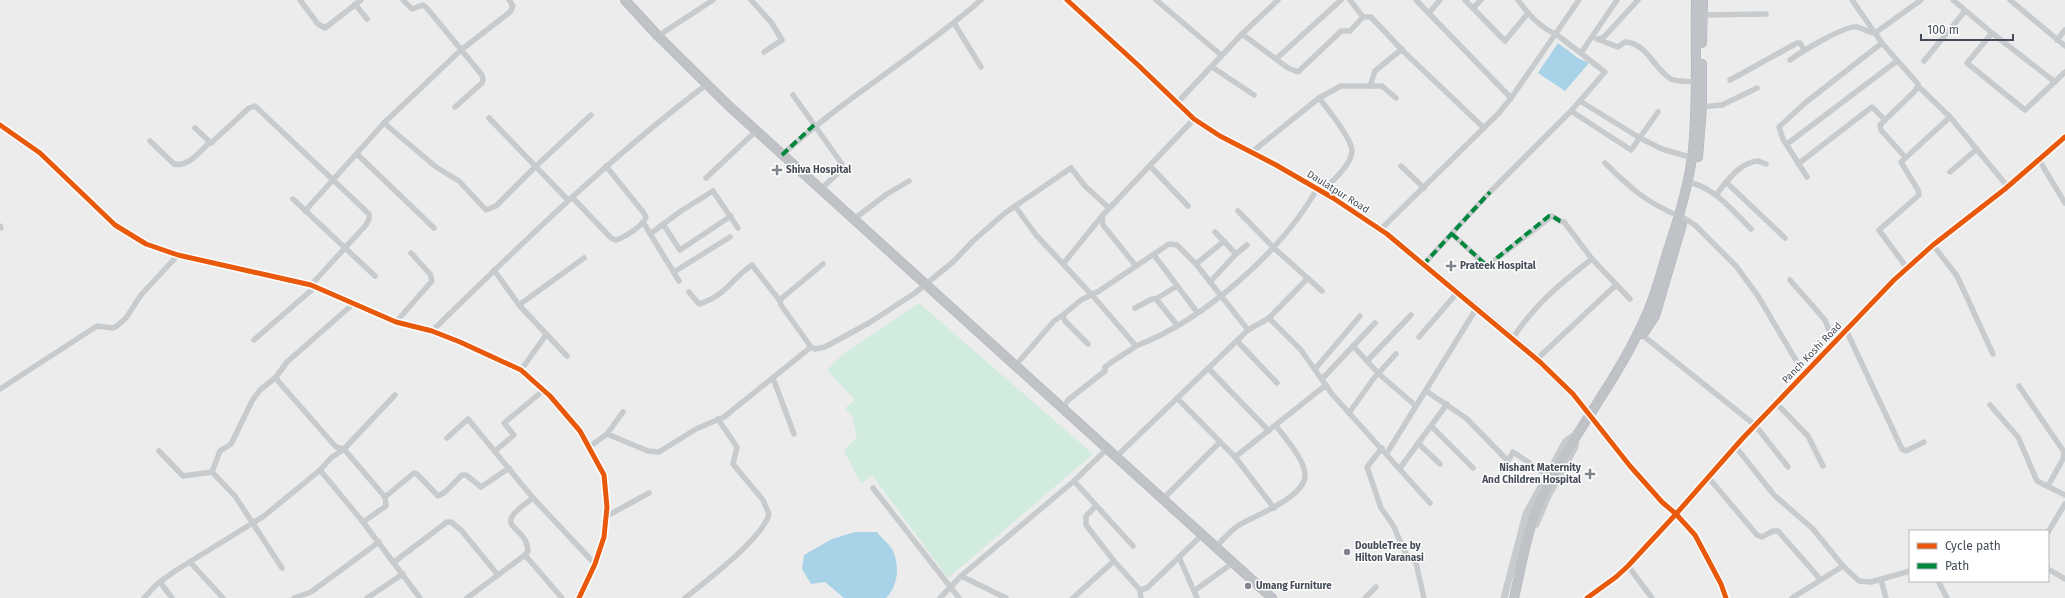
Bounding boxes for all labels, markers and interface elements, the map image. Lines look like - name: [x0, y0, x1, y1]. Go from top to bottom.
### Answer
- scale bar: [1921, 16, 2013, 42]
- text: 100 m: [1927, 23, 1959, 37]
- marker: Shiva Hospital: [771, 164, 783, 176]
- place label: Shiva Hospital: [786, 164, 851, 176]
- street label: Daulatpur Road: [1305, 168, 1371, 216]
- marker: Prateek Hospital: [1445, 260, 1457, 272]
- place label: Prateek Hospital: [1460, 260, 1536, 272]
- street label: Panch Koshi Road: [1780, 320, 1844, 386]
- place label: Nishant Maternity And Children Hospital: [1481, 462, 1582, 486]
- marker: Nishant Maternity And Children Hospital: [1584, 468, 1596, 480]
- legend: [1909, 530, 2049, 582]
- text: Cycle path: [1945, 539, 2001, 553]
- place label: DoubleTree by Hilton Varanasi: [1355, 540, 1424, 564]
- marker: DoubleTree by Hilton Varanasi: [1342, 547, 1352, 557]
- text: Path: [1945, 559, 1969, 573]
- place label: Umang Furniture: [1256, 580, 1332, 592]
- marker: Umang Furniture: [1243, 581, 1253, 591]

